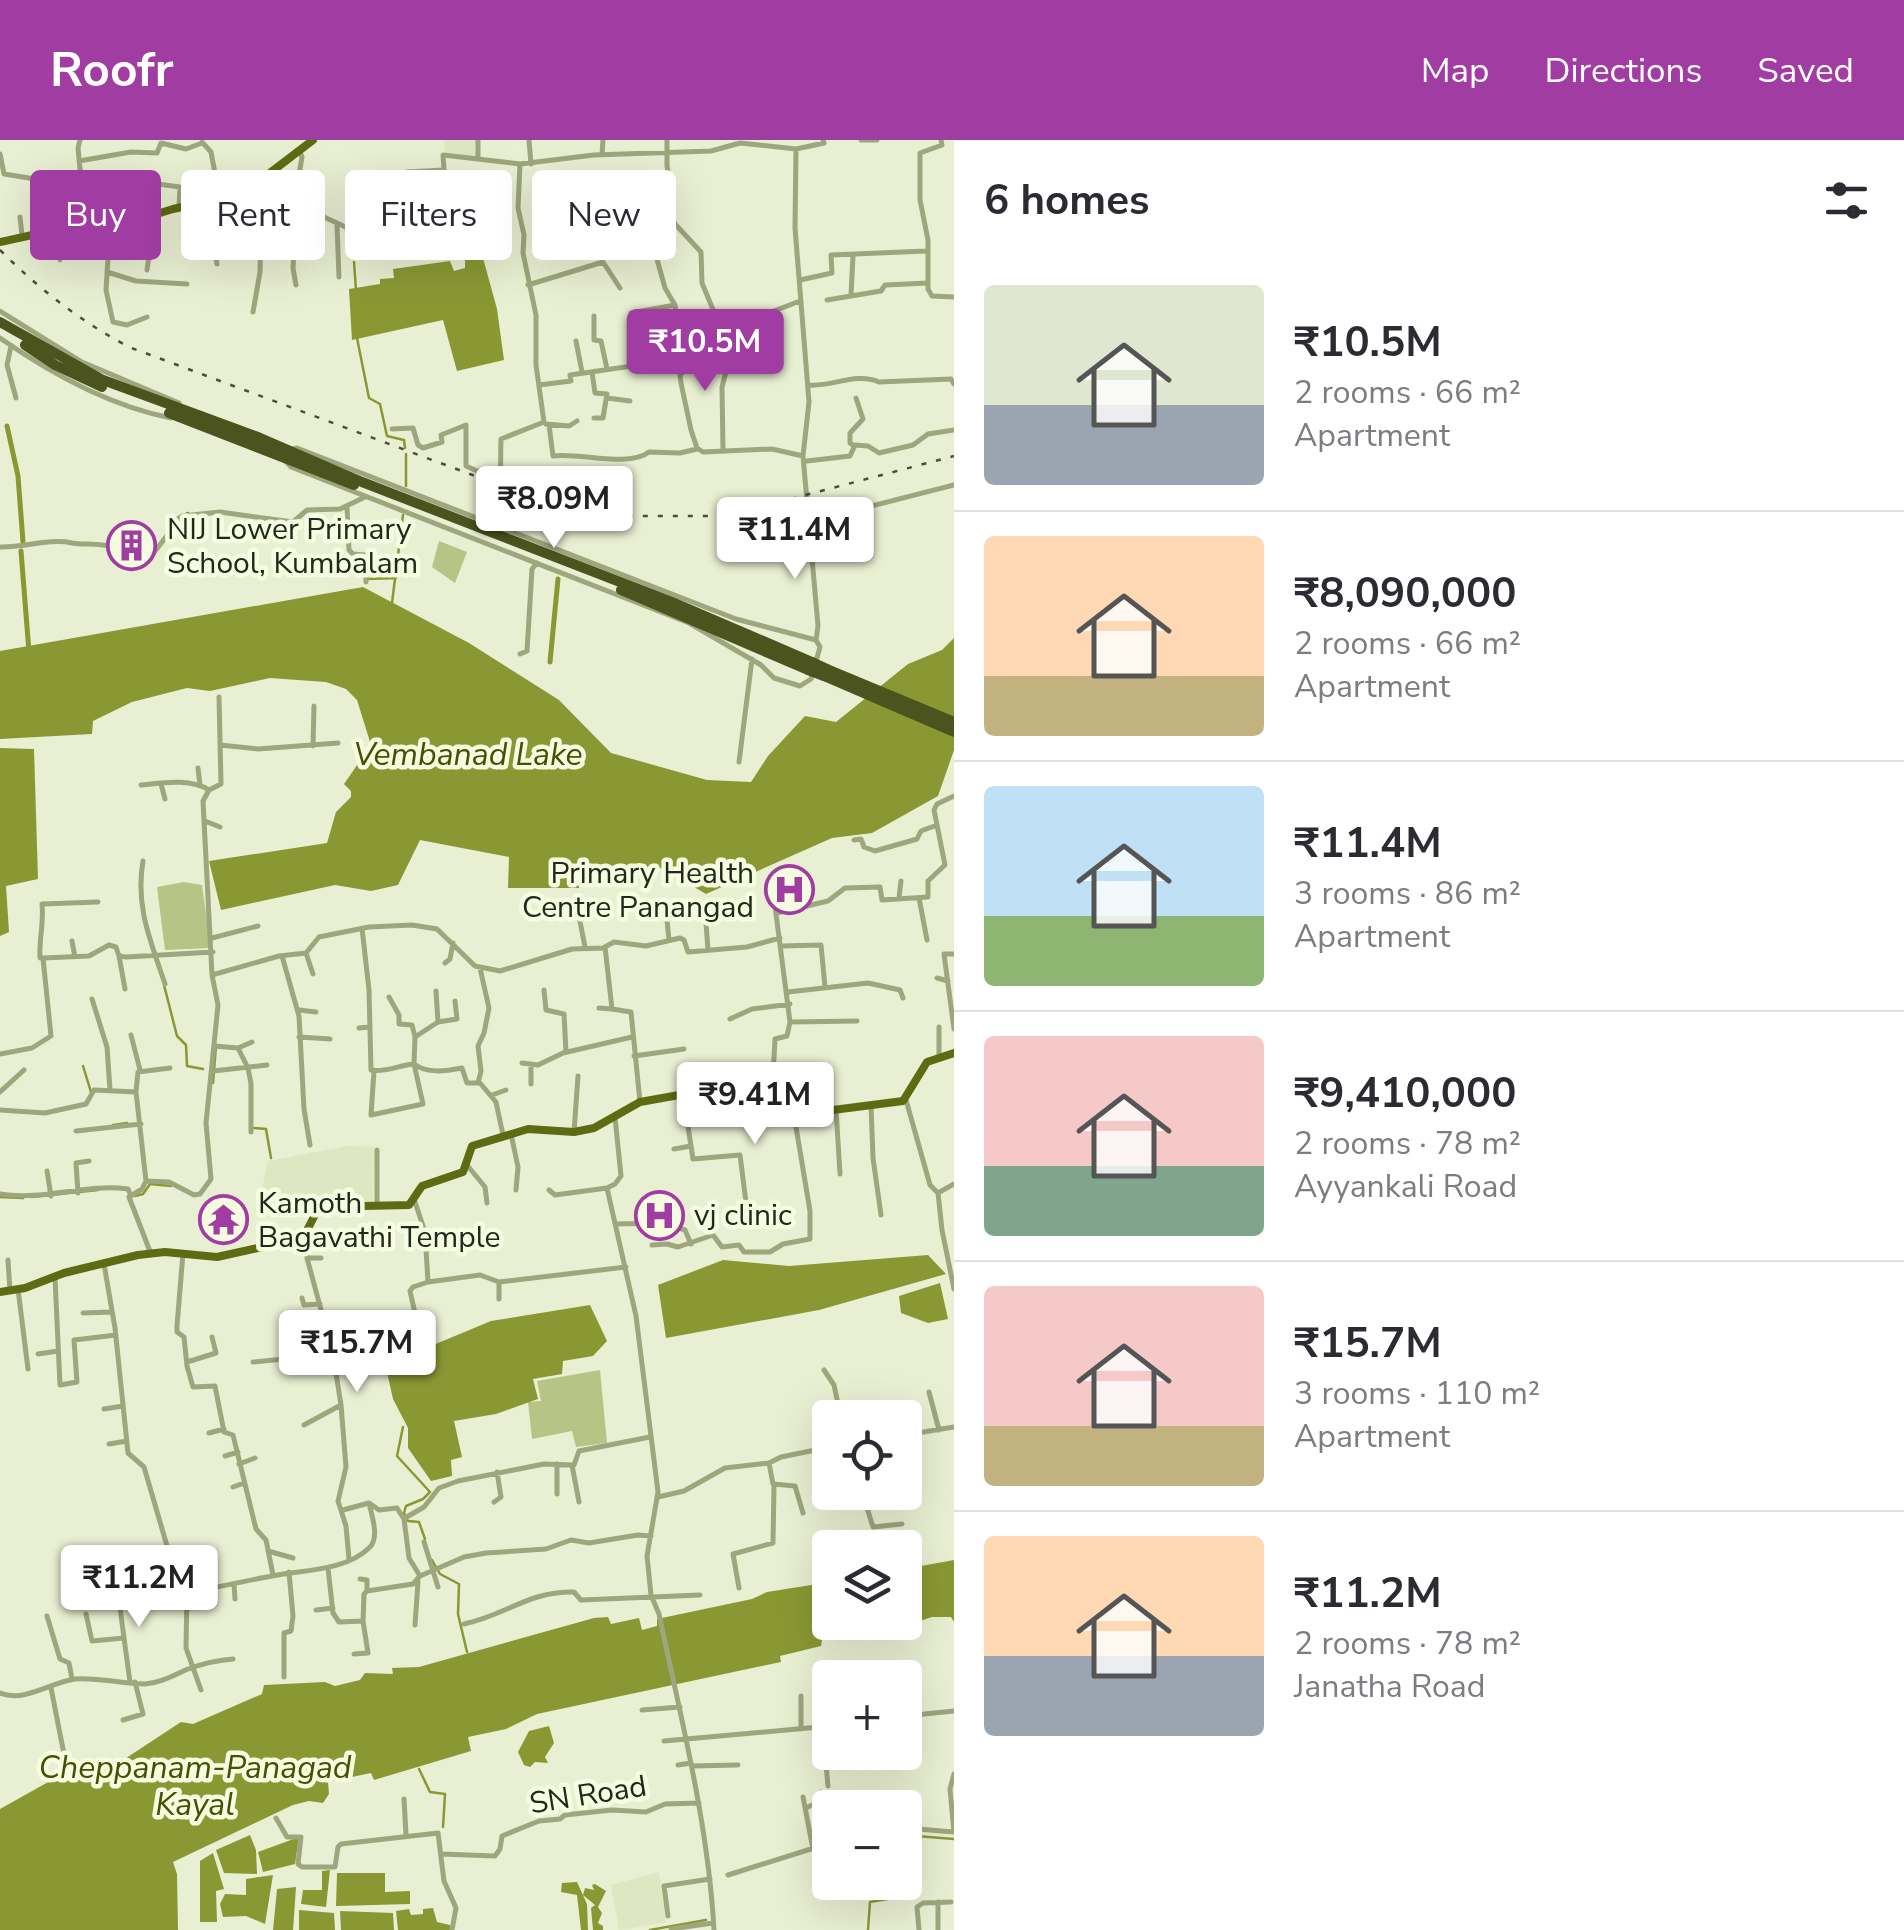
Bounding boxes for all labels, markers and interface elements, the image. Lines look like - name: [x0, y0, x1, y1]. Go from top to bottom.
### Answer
- text: Roofr: [50, 37, 174, 103]
- text: Map: [1421, 47, 1490, 94]
- text: Directions: [1545, 47, 1702, 94]
- text: Saved: [1757, 47, 1854, 94]
- chip: Buy: [30, 170, 161, 260]
- chip: Rent: [181, 170, 325, 260]
- chip: Filters: [345, 170, 512, 260]
- chip: New: [532, 170, 676, 260]
- text: 6 homes: [984, 172, 1149, 229]
- icon: filters: [1819, 173, 1874, 228]
- pin: ₹10.5M: [624, 309, 786, 394]
- text: ₹10.5M: [1294, 314, 1442, 371]
- text: ₹10.5M: [649, 320, 761, 363]
- icon: home: [1064, 325, 1184, 445]
- text: 2 rooms · 66 m²: [1294, 371, 1521, 414]
- text: Apartment: [1294, 414, 1450, 457]
- pin: ₹8.09M: [473, 466, 635, 551]
- text: ₹8.09M: [498, 477, 610, 520]
- pin: ₹11.4M: [714, 497, 876, 582]
- text: ₹11.4M: [739, 508, 851, 551]
- place label: NIJ Lower Primary School, Kumbalam: [167, 509, 418, 584]
- building icon: NIJ Lower Primary School, Kumbalam: [106, 520, 158, 572]
- text: ₹8,090,000: [1294, 565, 1516, 622]
- icon: home: [1064, 576, 1184, 696]
- text: 2 rooms · 66 m²: [1294, 622, 1521, 665]
- text: Apartment: [1294, 665, 1450, 708]
- water label: Vembanad Lake: [353, 733, 583, 776]
- text: ₹11.4M: [1294, 815, 1442, 872]
- icon: home: [1064, 826, 1184, 946]
- place label: Primary Health Centre Panangad: [522, 853, 754, 928]
- hospital icon: Primary Health Centre Panangad: [763, 864, 815, 916]
- text: 3 rooms · 86 m²: [1294, 872, 1521, 915]
- text: Apartment: [1294, 915, 1450, 958]
- pin: ₹9.41M: [674, 1062, 836, 1147]
- text: ₹9,410,000: [1294, 1065, 1516, 1122]
- text: ₹9.41M: [699, 1073, 811, 1116]
- icon: home: [1064, 1076, 1184, 1196]
- text: 2 rooms · 78 m²: [1294, 1122, 1521, 1165]
- text: Ayyankali Road: [1294, 1165, 1517, 1208]
- place label: Kamoth Bagavathi Temple: [258, 1183, 500, 1258]
- hospital icon: vj clinic: [633, 1189, 685, 1241]
- temple icon: Kamoth Bagavathi Temple: [197, 1194, 249, 1246]
- place label: vj clinic: [694, 1195, 792, 1236]
- pin: ₹15.7M: [276, 1310, 438, 1395]
- text: ₹15.7M: [1294, 1315, 1442, 1372]
- text: ₹15.7M: [301, 1321, 413, 1364]
- icon: home: [1064, 1326, 1184, 1446]
- text: 3 rooms · 110 m²: [1294, 1372, 1540, 1415]
- map controls: [812, 1400, 922, 1900]
- button: locate: [812, 1400, 922, 1510]
- text: Apartment: [1294, 1415, 1450, 1458]
- button: layers: [812, 1530, 922, 1640]
- pin: ₹11.2M: [58, 1545, 220, 1630]
- text: ₹11.2M: [83, 1556, 195, 1599]
- text: ₹11.2M: [1294, 1565, 1442, 1622]
- icon: home: [1064, 1576, 1184, 1696]
- text: 2 rooms · 78 m²: [1294, 1622, 1521, 1665]
- button: +: [812, 1660, 922, 1770]
- text: Janatha Road: [1294, 1665, 1485, 1708]
- water label: Cheppanam-Panagad Kayal: [38, 1746, 352, 1826]
- street label: SN Road: [526, 1766, 650, 1824]
- button: −: [812, 1790, 922, 1900]

